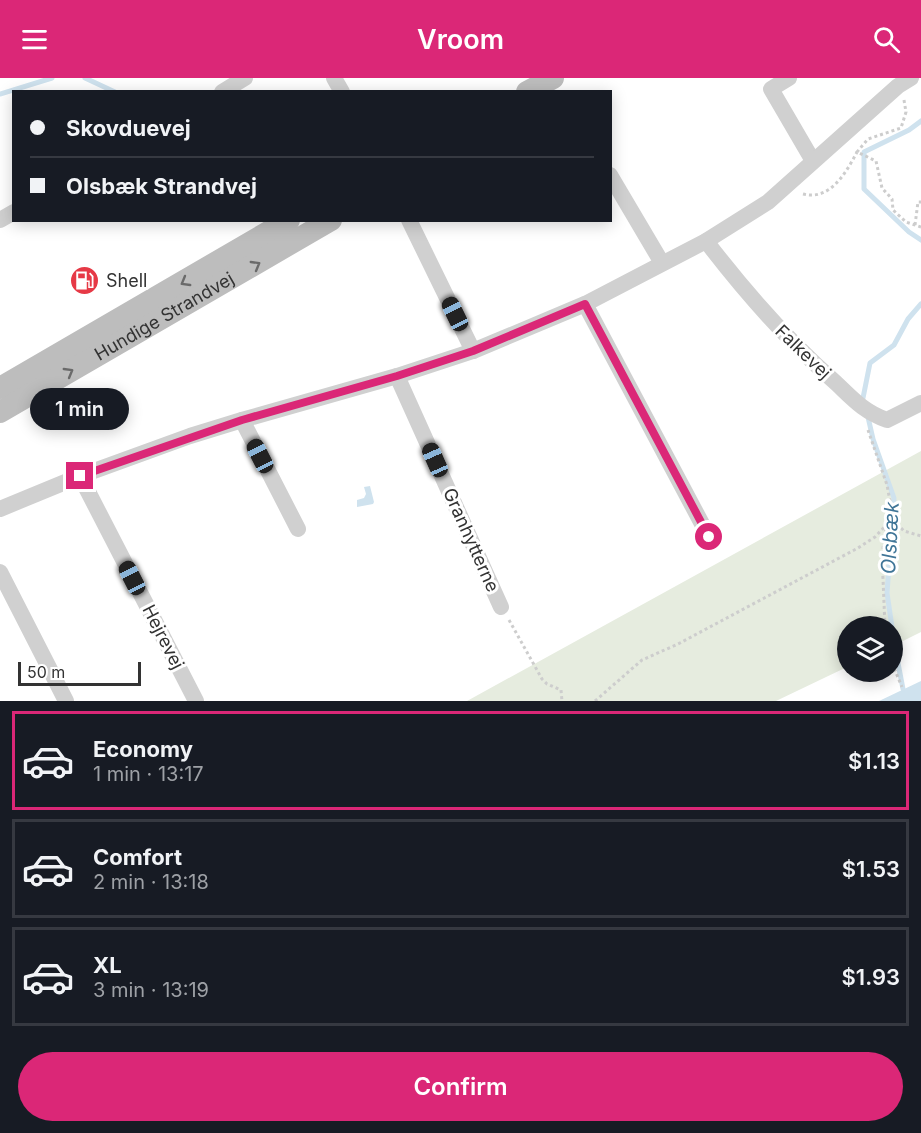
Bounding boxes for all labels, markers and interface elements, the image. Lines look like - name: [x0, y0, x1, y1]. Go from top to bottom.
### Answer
- icon: menu: [18, 23, 51, 56]
- text: Vroom: [417, 23, 504, 56]
- icon: search: [870, 23, 903, 56]
- text: Skovduevej: [66, 115, 191, 141]
- text: Olsbæk Strandvej: [66, 173, 257, 199]
- one-way arrow: [250, 260, 260, 272]
- fuel station icon: Shell: [69, 265, 101, 297]
- street label: Hundige Strandvej: [91, 268, 237, 365]
- place label: Shell: [106, 270, 147, 291]
- one-way arrow: [181, 275, 191, 286]
- car: [439, 294, 471, 334]
- street label: Falkevej: [771, 320, 835, 383]
- one-way arrow: [63, 368, 73, 379]
- callout: 1 min: [31, 389, 130, 431]
- text: 1 min: [55, 397, 104, 421]
- car: [244, 436, 276, 476]
- car: [419, 440, 451, 480]
- route end: [66, 462, 93, 489]
- street label: Granhytterne: [439, 485, 504, 595]
- water label: Olsbæk: [876, 500, 904, 575]
- route start: [695, 523, 722, 550]
- car: [116, 558, 148, 598]
- street label: Hejrevej: [138, 601, 189, 672]
- map controls: [837, 616, 903, 682]
- button: layers: [837, 616, 903, 682]
- scale bar: [18, 659, 141, 686]
- text: 50 m: [27, 662, 65, 682]
- icon: car: [21, 734, 75, 788]
- text: Economy: [93, 736, 193, 762]
- text: $1.13: [848, 748, 900, 774]
- text: 1 min · 13:17: [93, 762, 204, 786]
- icon: car: [21, 842, 75, 896]
- text: Comfort: [93, 844, 182, 870]
- text: $1.53: [842, 856, 900, 882]
- text: 2 min · 13:18: [93, 870, 209, 894]
- icon: car: [21, 950, 75, 1004]
- text: XL: [93, 952, 122, 978]
- text: $1.93: [842, 964, 900, 990]
- text: 3 min · 13:19: [93, 978, 209, 1002]
- button: Confirm: [18, 1052, 903, 1121]

